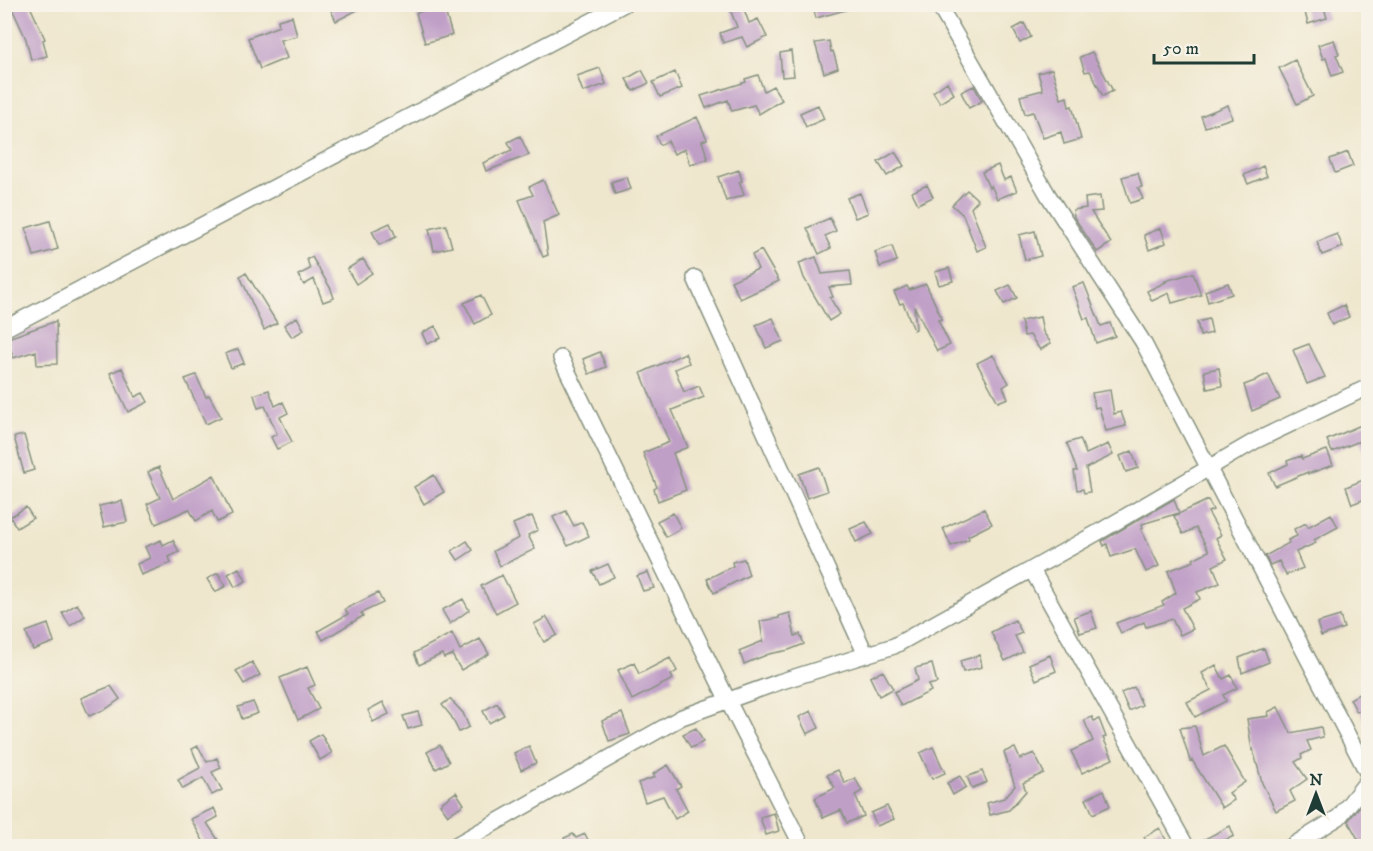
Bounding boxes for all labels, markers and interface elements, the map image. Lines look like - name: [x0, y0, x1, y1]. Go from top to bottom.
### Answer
- scale bar: [1154, 27, 1254, 65]
- text: 50 m: [1163, 38, 1199, 60]
- north arrow: [1286, 764, 1346, 824]
- text: N: [1309, 770, 1323, 790]

